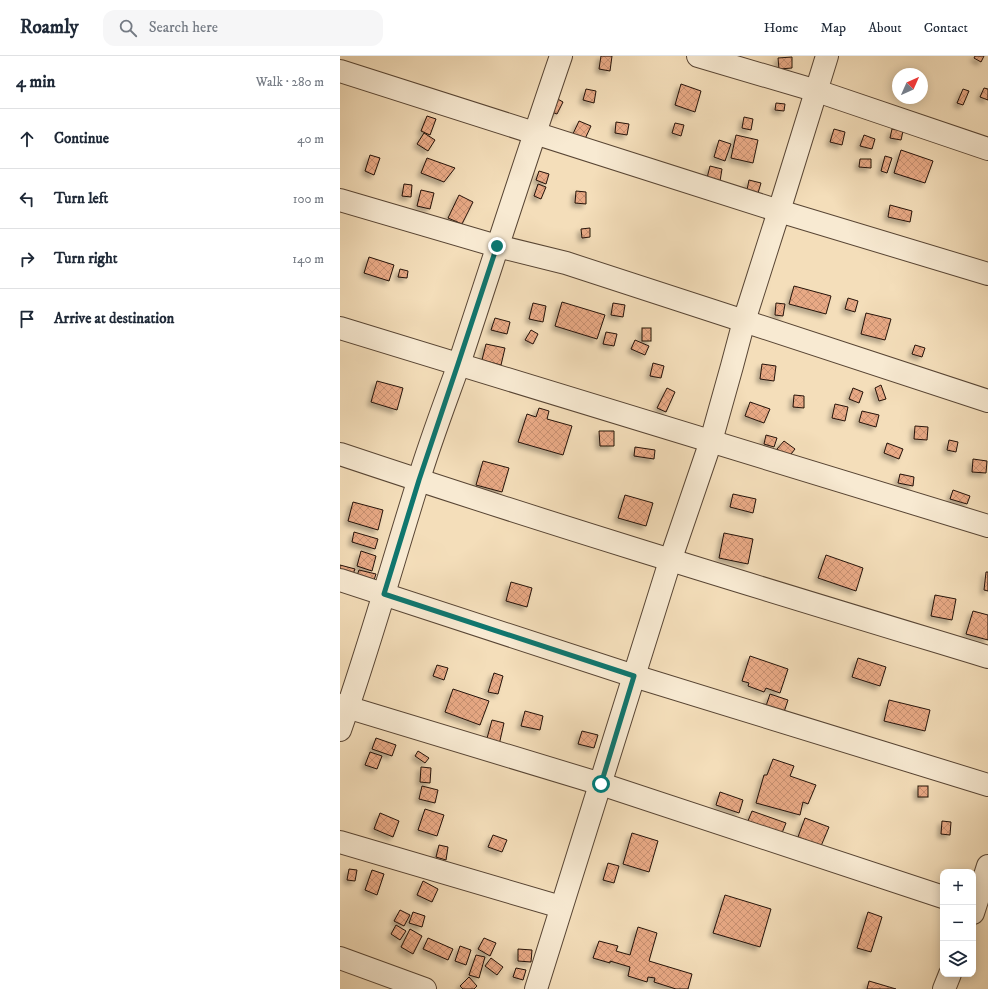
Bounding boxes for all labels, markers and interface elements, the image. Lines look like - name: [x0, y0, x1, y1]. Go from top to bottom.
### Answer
- search box: [103, 10, 383, 46]
- text: Roamly: [20, 16, 79, 39]
- icon: search: [117, 17, 139, 39]
- text: Search here: [149, 18, 218, 37]
- text: Home: [764, 19, 798, 37]
- text: Map: [820, 19, 846, 37]
- text: About: [868, 19, 902, 37]
- text: Contact: [924, 19, 968, 37]
- north arrow: [892, 68, 928, 104]
- text: 4 min: [16, 71, 55, 93]
- text: Walk · 280 m: [256, 74, 324, 90]
- icon: ahead: [16, 128, 38, 150]
- text: Continue: [54, 129, 109, 148]
- text: 40 m: [297, 131, 324, 147]
- icon: left: [16, 188, 38, 210]
- text: Turn left: [54, 189, 108, 208]
- text: 100 m: [293, 191, 324, 207]
- route end: [488, 237, 506, 255]
- icon: right: [16, 248, 38, 270]
- text: Turn right: [54, 249, 117, 268]
- text: 140 m: [292, 251, 324, 267]
- icon: arrive: [16, 308, 38, 330]
- text: Arrive at destination: [54, 309, 174, 328]
- route start: [592, 775, 610, 793]
- map controls: [940, 869, 976, 977]
- button: +: [940, 869, 976, 905]
- button: −: [940, 905, 976, 941]
- button: layers: [940, 941, 976, 977]

